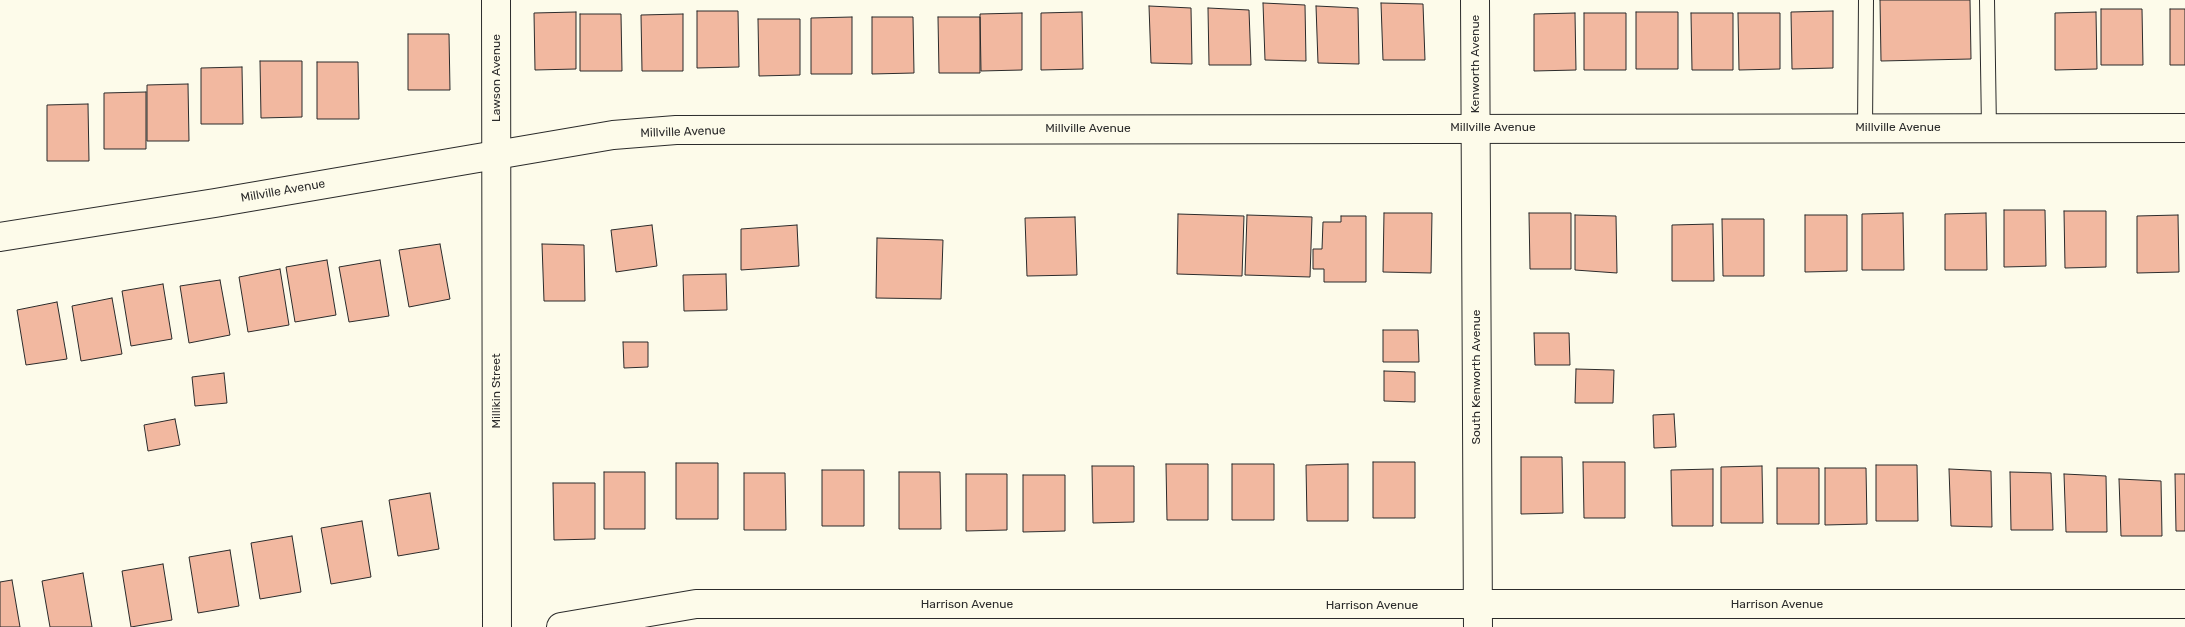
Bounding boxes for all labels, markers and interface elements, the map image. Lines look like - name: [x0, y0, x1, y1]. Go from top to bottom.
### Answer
- street label: Kenworth Avenue: [1469, 15, 1483, 113]
- street label: Lawson Avenue: [490, 34, 504, 122]
- street label: Millville Avenue: [1450, 121, 1536, 135]
- street label: Millville Avenue: [1855, 121, 1941, 135]
- street label: Millville Avenue: [1045, 122, 1131, 136]
- street label: Millville Avenue: [640, 123, 726, 141]
- street label: Millville Avenue: [240, 177, 326, 205]
- street label: South Kenworth Avenue: [1470, 309, 1484, 445]
- street label: Millikin Street: [490, 353, 504, 429]
- street label: Harrison Avenue: [921, 598, 1013, 612]
- street label: Harrison Avenue: [1731, 598, 1823, 612]
- street label: Harrison Avenue: [1326, 599, 1418, 613]

